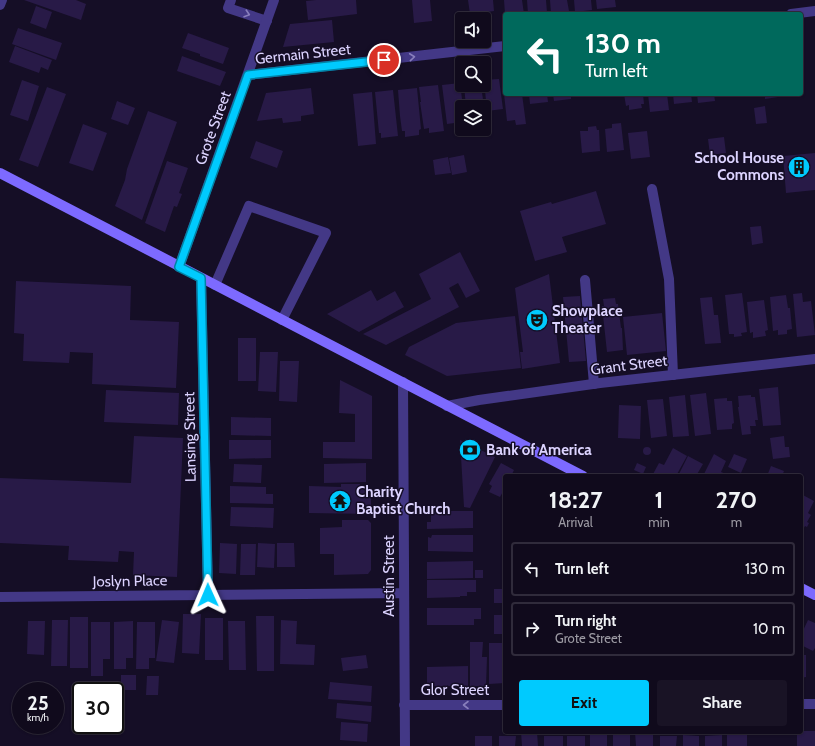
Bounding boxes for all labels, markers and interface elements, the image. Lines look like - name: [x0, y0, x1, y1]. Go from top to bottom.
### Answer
- one-way arrow: [244, 10, 251, 18]
- map controls: [455, 12, 491, 136]
- button: sound: [455, 12, 491, 48]
- text: 130 m: [585, 26, 661, 60]
- icon: left: [519, 28, 571, 80]
- street label: Germain Street: [254, 40, 352, 68]
- pin: [367, 43, 401, 77]
- icon: arrive: [373, 49, 395, 71]
- one-way arrow: [409, 52, 415, 61]
- button: search: [455, 56, 491, 92]
- text: Turn left: [585, 60, 648, 82]
- street label: Grote Street: [191, 89, 235, 167]
- button: layers: [455, 100, 491, 136]
- place label: School House Commons: [694, 149, 784, 184]
- building icon: School House Commons: [786, 154, 812, 180]
- place label: Showplace Theater: [552, 302, 623, 337]
- theatre icon: Showplace Theater: [524, 307, 550, 333]
- street label: Grant Street: [590, 351, 668, 379]
- street label: Lansing Street: [180, 392, 200, 482]
- bank icon: Bank of America: [457, 437, 483, 463]
- place label: Bank of America: [486, 441, 592, 459]
- place label: Charity Baptist Church: [356, 483, 451, 518]
- text: 18:27: [549, 485, 602, 514]
- text: 1: [655, 485, 663, 514]
- text: 270: [716, 485, 757, 514]
- temple icon: Charity Baptist Church: [327, 488, 353, 514]
- text: Arrival: [558, 514, 593, 530]
- text: min: [648, 514, 670, 530]
- text: m: [731, 514, 742, 530]
- street label: Austin Street: [380, 535, 398, 617]
- icon: left: [521, 558, 543, 580]
- text: Turn left: [555, 560, 609, 578]
- text: 130 m: [745, 560, 785, 578]
- street label: Joslyn Place: [92, 571, 168, 591]
- position arrow: [187, 574, 229, 616]
- text: Turn right: [555, 612, 616, 630]
- icon: right: [521, 618, 543, 640]
- text: 10 m: [753, 620, 785, 638]
- text: Grote Street: [555, 630, 622, 646]
- button: Exit: [519, 680, 649, 726]
- button: Share: [657, 680, 787, 726]
- street label: Glor Street: [421, 681, 489, 699]
- speed limit sign: 30: [72, 682, 124, 734]
- text: 25: [27, 691, 49, 715]
- one-way arrow: [463, 701, 469, 709]
- text: km/h: [27, 711, 49, 724]

